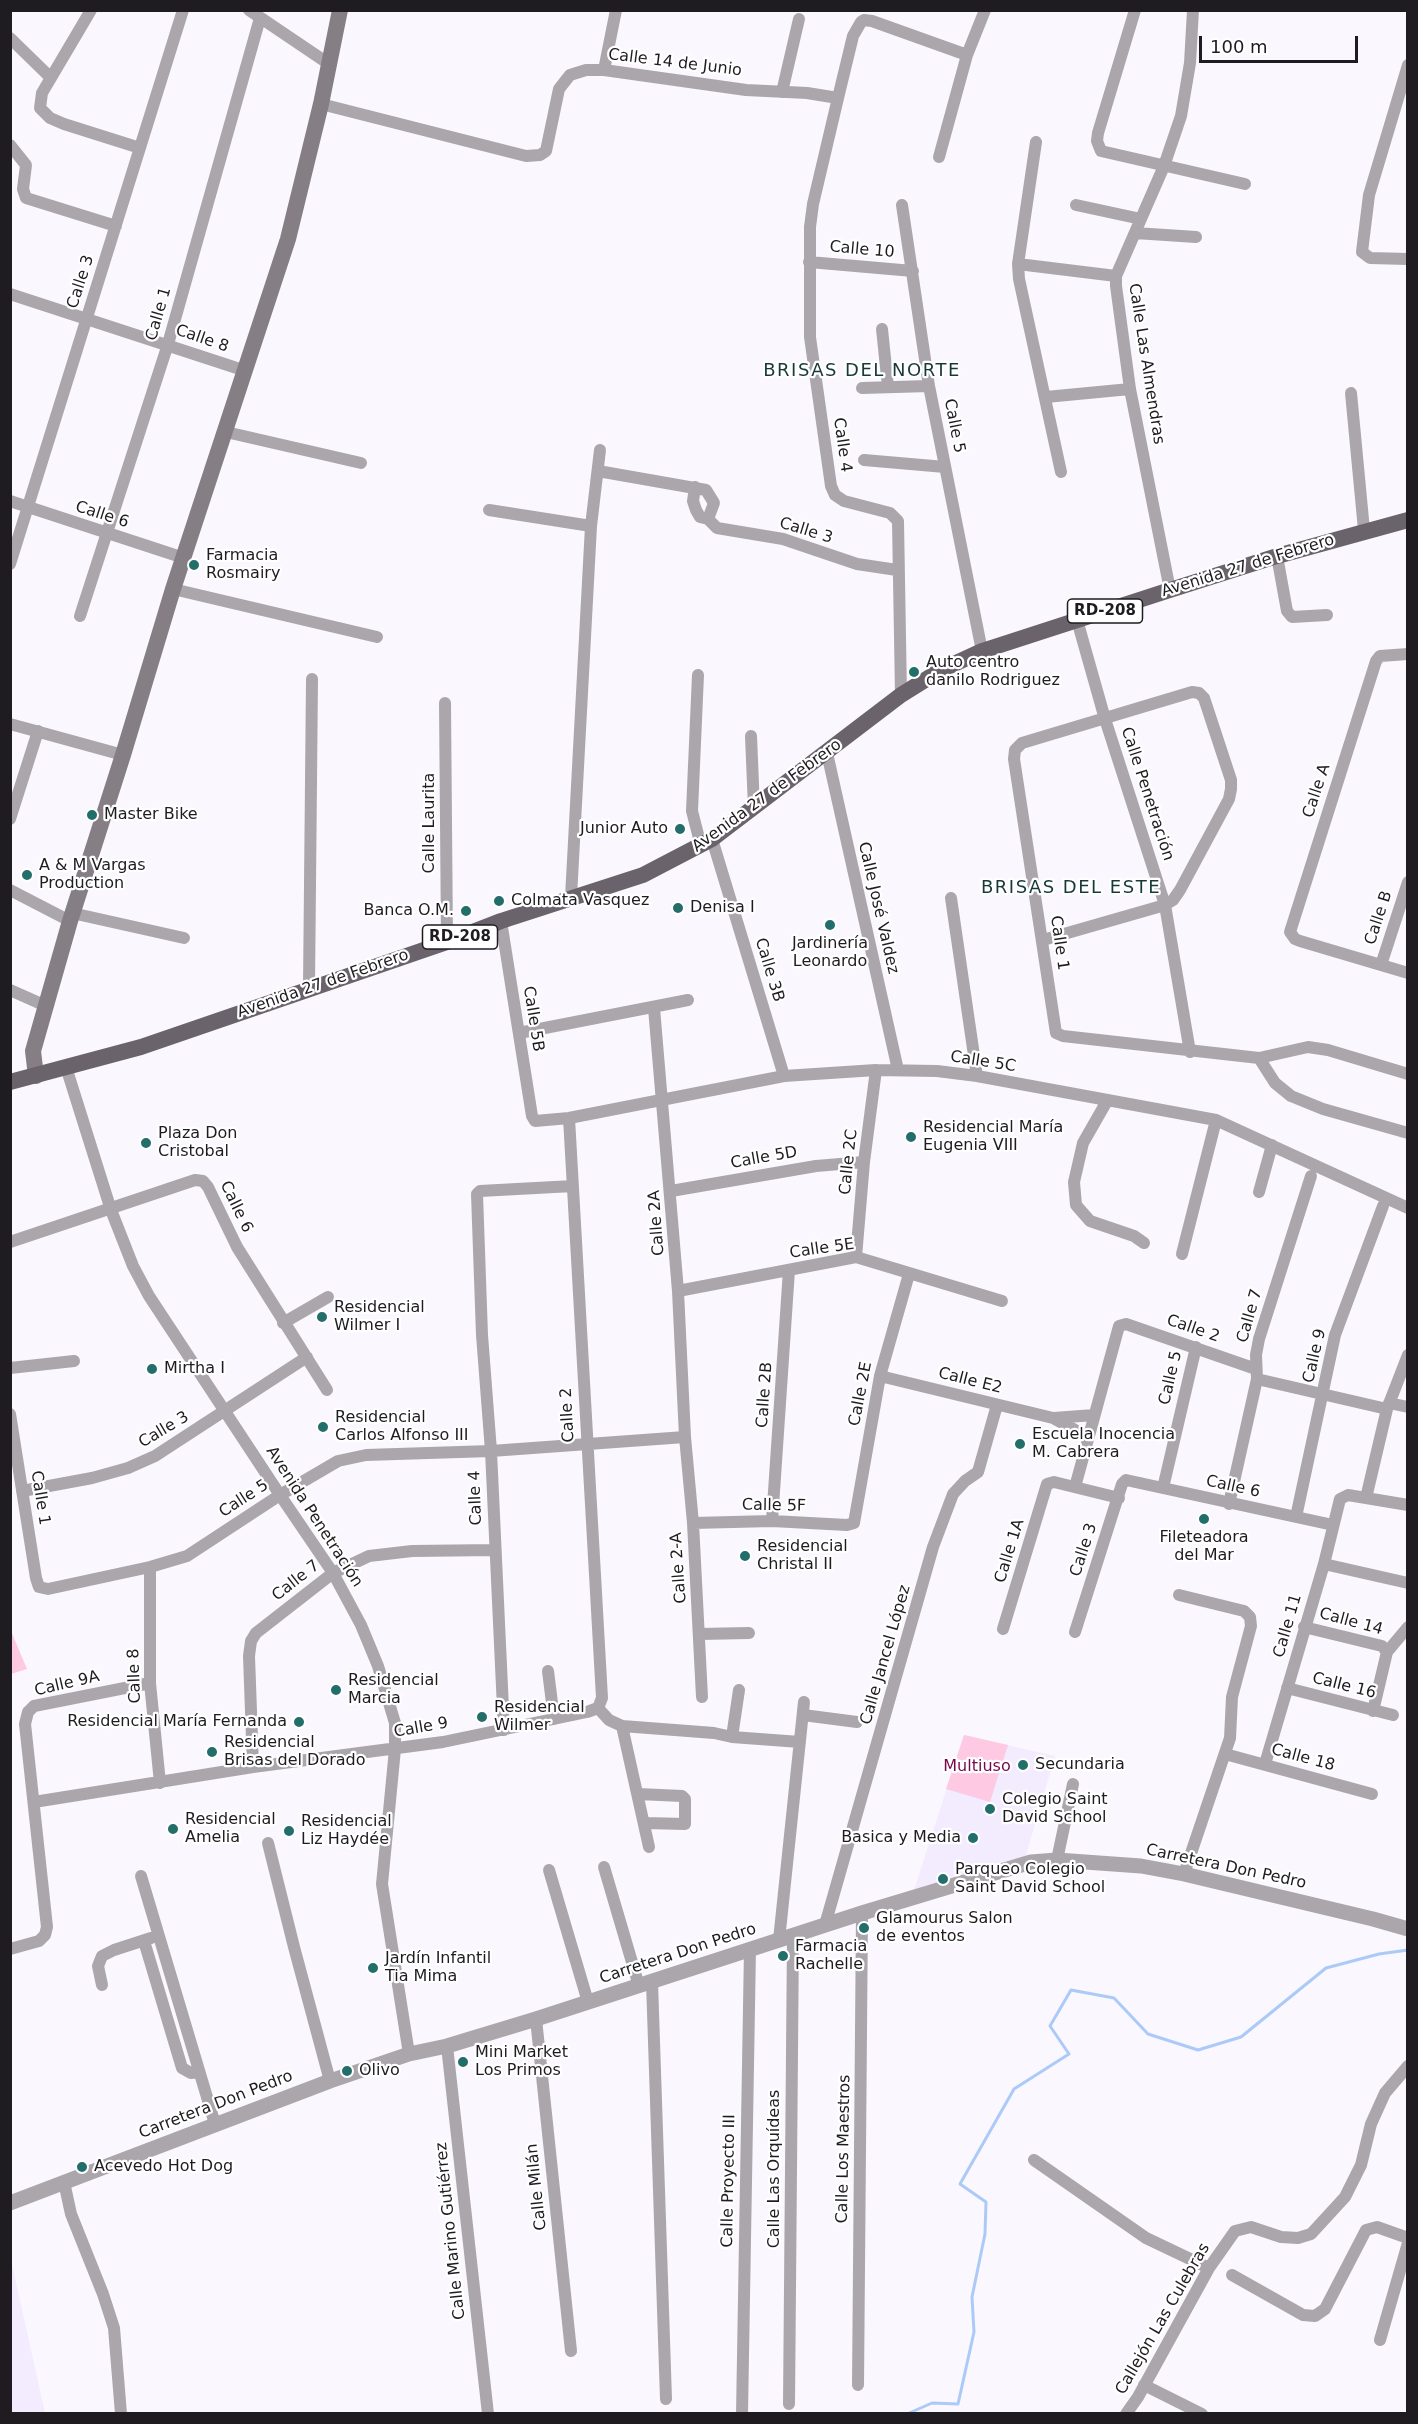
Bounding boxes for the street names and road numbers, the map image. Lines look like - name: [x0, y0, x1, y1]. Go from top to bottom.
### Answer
- street label: Calle 14 de Junio: [607, 45, 743, 81]
- street label: Calle 10: [829, 238, 895, 262]
- street label: Calle 3: [63, 253, 99, 311]
- street label: Calle Las Almendras: [1124, 282, 1168, 446]
- street label: Calle 1: [142, 285, 176, 343]
- street label: Calle 8: [173, 321, 231, 357]
- street label: Calle 5: [939, 397, 969, 455]
- street label: Calle 4: [829, 416, 855, 474]
- street label: Calle 6: [73, 497, 131, 533]
- street label: Calle 3: [777, 514, 835, 548]
- street label: Avenida 27 de Febrero: [1159, 531, 1337, 601]
- road number: RD-208: [1068, 599, 1142, 623]
- street label: Calle Penetración: [1116, 725, 1178, 863]
- street label: Avenida 27 de Febrero: [689, 735, 845, 857]
- street label: Calle A: [1299, 762, 1335, 820]
- street label: Calle Laurita: [420, 773, 440, 873]
- street label: Calle José Valdez: [853, 840, 903, 976]
- street label: Calle B: [1361, 889, 1397, 947]
- street label: Calle 1: [1046, 914, 1072, 972]
- road number: RD-208: [422, 925, 498, 949]
- street label: Calle 3B: [750, 936, 788, 1004]
- street label: Avenida 27 de Febrero: [235, 946, 411, 1022]
- street label: Calle 5B: [518, 985, 548, 1053]
- street label: Calle 5C: [949, 1047, 1017, 1077]
- street label: Calle 2C: [836, 1128, 862, 1196]
- street label: Calle 5D: [729, 1143, 799, 1173]
- street label: Calle 6: [215, 1178, 257, 1236]
- street label: Calle 2A: [645, 1189, 669, 1257]
- street label: Calle 5E: [788, 1235, 856, 1263]
- street label: Calle 7: [1233, 1287, 1267, 1345]
- street label: Calle 2: [1164, 1311, 1222, 1347]
- street label: Calle 9: [1299, 1327, 1331, 1385]
- street label: Calle 5: [1155, 1349, 1187, 1407]
- street label: Calle 2E: [845, 1360, 877, 1428]
- street label: Calle 2B: [753, 1361, 777, 1429]
- street label: Calle E2: [936, 1364, 1004, 1398]
- street label: Calle 2: [557, 1387, 579, 1443]
- street label: Calle 3: [135, 1408, 193, 1452]
- street label: Avenida Penetración: [261, 1443, 367, 1591]
- street label: Calle 1: [26, 1469, 54, 1527]
- street label: Calle 4: [465, 1470, 487, 1526]
- street label: Calle 6: [1204, 1472, 1262, 1502]
- street label: Calle 5: [216, 1476, 272, 1522]
- street label: Calle 5F: [742, 1496, 806, 1516]
- street label: Calle 1A: [991, 1517, 1029, 1585]
- street label: Calle 3: [1066, 1521, 1102, 1579]
- street label: Calle 2-A: [667, 1532, 691, 1604]
- street label: Calle 7: [268, 1557, 324, 1605]
- street label: Calle Jancel López: [857, 1583, 915, 1727]
- street label: Calle 11: [1270, 1592, 1306, 1660]
- street label: Calle 14: [1317, 1604, 1385, 1640]
- street label: Calle 8: [124, 1648, 146, 1704]
- street label: Calle 9A: [33, 1667, 101, 1701]
- street label: Calle 16: [1310, 1669, 1378, 1703]
- street label: Calle 9: [392, 1714, 450, 1742]
- street label: Calle 18: [1269, 1740, 1337, 1776]
- street label: Carretera Don Pedro: [1144, 1841, 1308, 1893]
- street label: Carretera Don Pedro: [597, 1920, 759, 1988]
- street label: Carretera Don Pedro: [136, 2067, 296, 2143]
- street label: Calle Los Maestros: [833, 2074, 855, 2224]
- street label: Calle Las Orquídeas: [765, 2090, 785, 2248]
- street label: Calle Proyecto III: [718, 2114, 740, 2248]
- street label: Calle Marino Gutiérrez: [432, 2141, 470, 2321]
- street label: Calle Milán: [523, 2143, 551, 2231]
- street label: Callejón Las Culebras: [1112, 2240, 1214, 2398]

